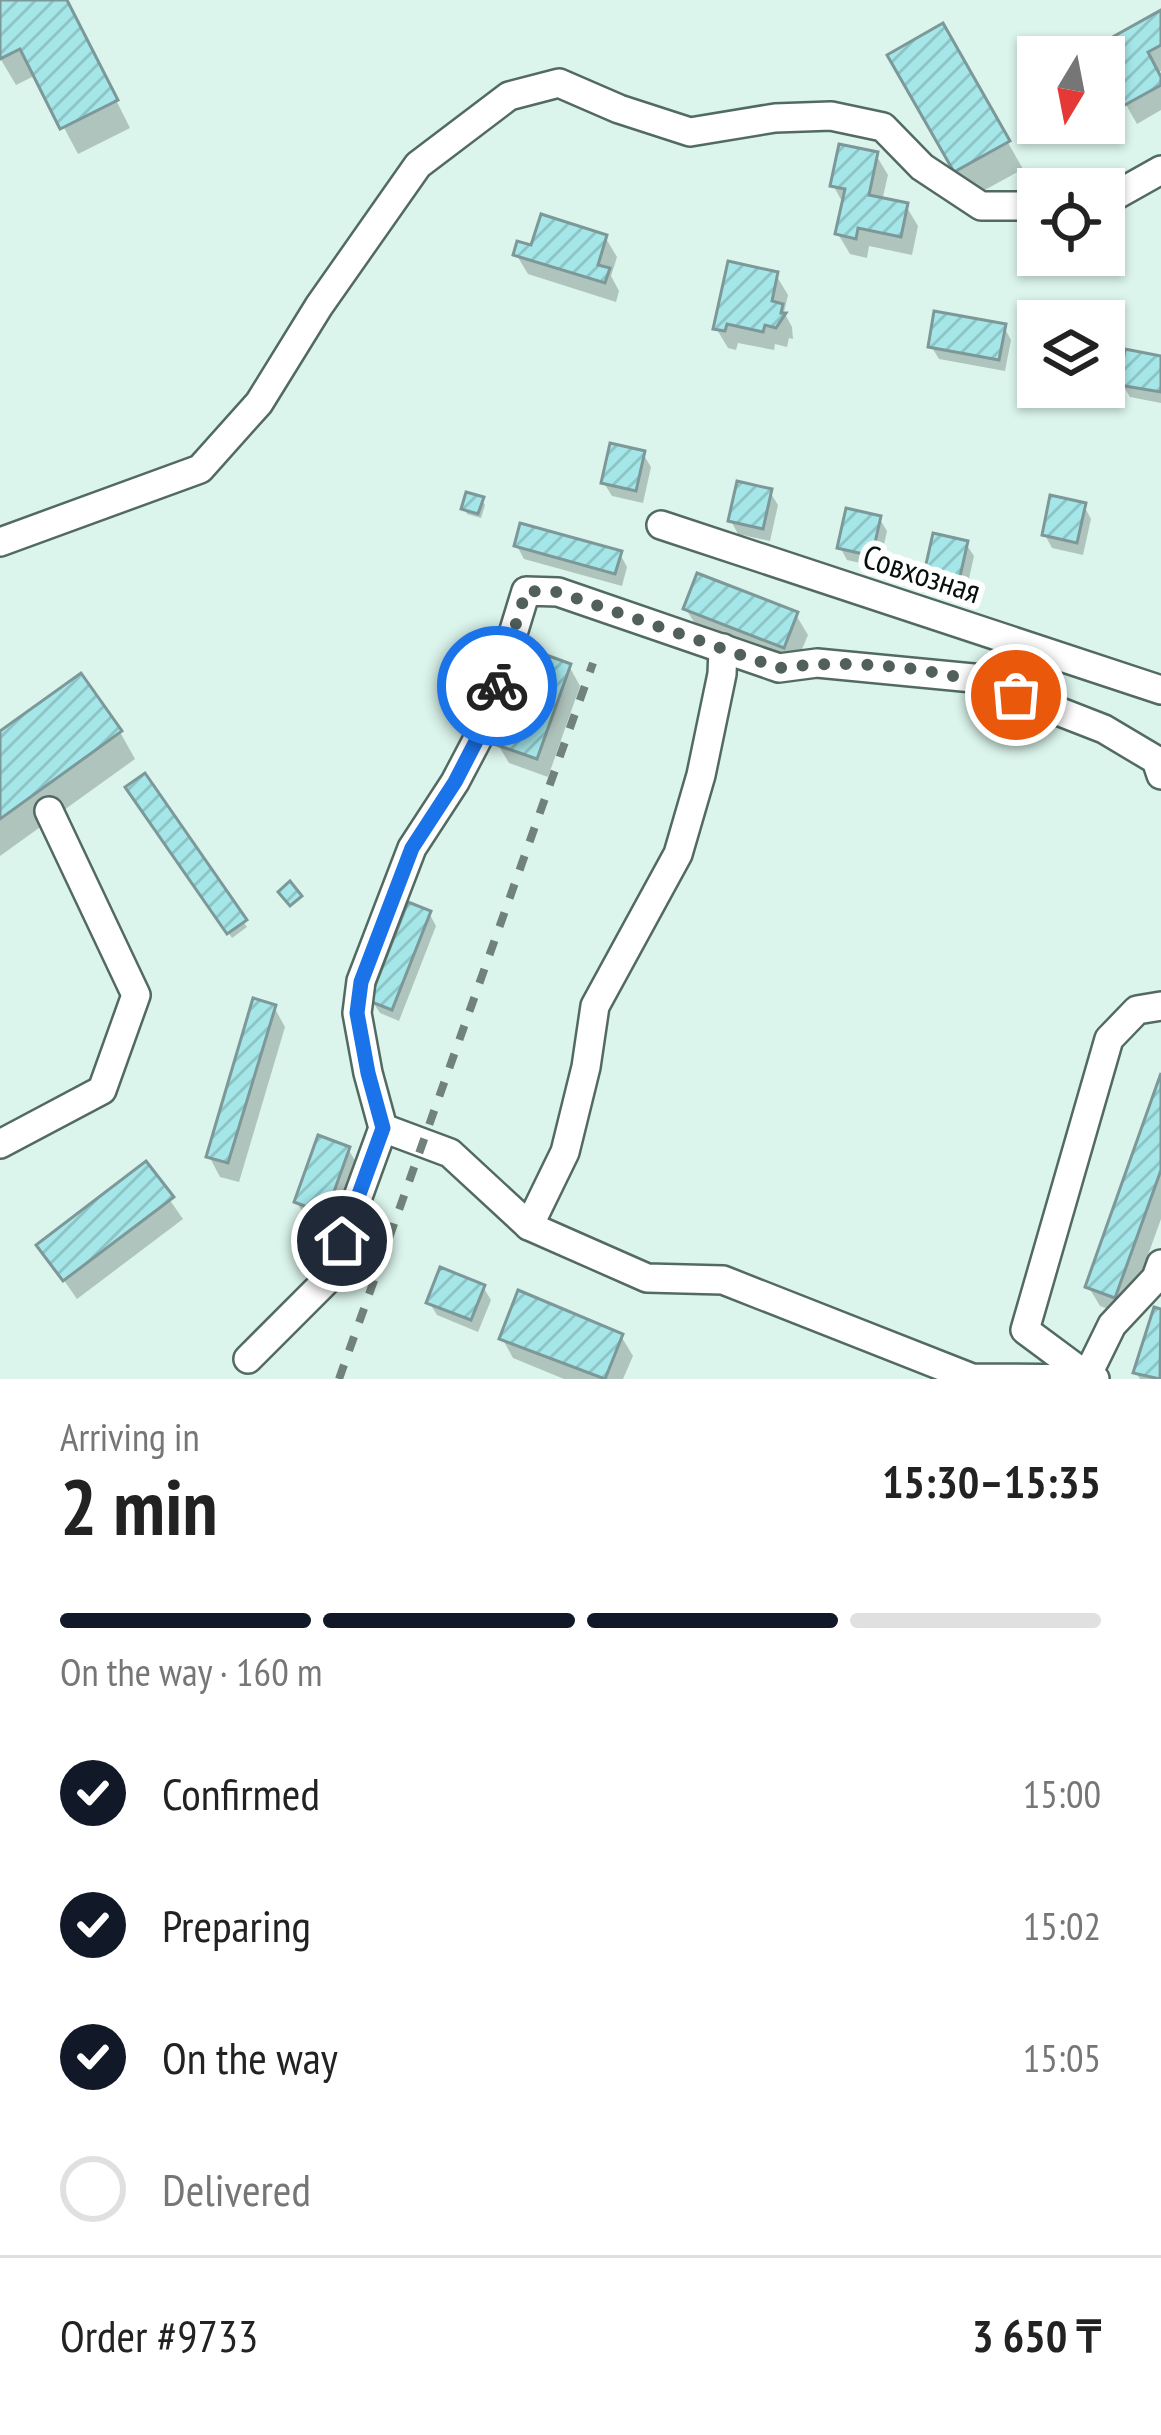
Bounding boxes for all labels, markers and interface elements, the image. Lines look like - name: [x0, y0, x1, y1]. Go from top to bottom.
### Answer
- north arrow: [1017, 36, 1125, 144]
- map controls: [1017, 36, 1125, 408]
- button: locate: [1017, 168, 1125, 276]
- button: layers: [1017, 300, 1125, 408]
- street label: Совхозная: [858, 534, 986, 612]
- courier: [437, 626, 557, 746]
- pin: [965, 644, 1067, 746]
- icon: bike: [464, 653, 530, 719]
- icon: bag: [983, 662, 1049, 728]
- pin: [291, 1190, 393, 1292]
- icon: home: [309, 1208, 375, 1274]
- text: Arriving in: [60, 1411, 200, 1462]
- text: 15:30–15:35: [882, 1452, 1101, 1510]
- text: 2 min: [60, 1456, 218, 1557]
- text: On the way · 160 m: [60, 1646, 322, 1697]
- icon: check: [60, 1760, 126, 1826]
- text: Confirmed: [162, 1764, 320, 1822]
- text: 15:00: [1023, 1768, 1101, 1819]
- icon: check: [60, 1892, 126, 1958]
- text: Preparing: [162, 1896, 311, 1954]
- text: 15:02: [1023, 1900, 1101, 1951]
- icon: check: [60, 2024, 126, 2090]
- text: On the way: [162, 2028, 338, 2086]
- text: 15:05: [1023, 2032, 1101, 2083]
- text: Delivered: [162, 2160, 311, 2218]
- text: Order #9733: [60, 2306, 258, 2364]
- text: 3 650 ₸: [972, 2306, 1101, 2364]

